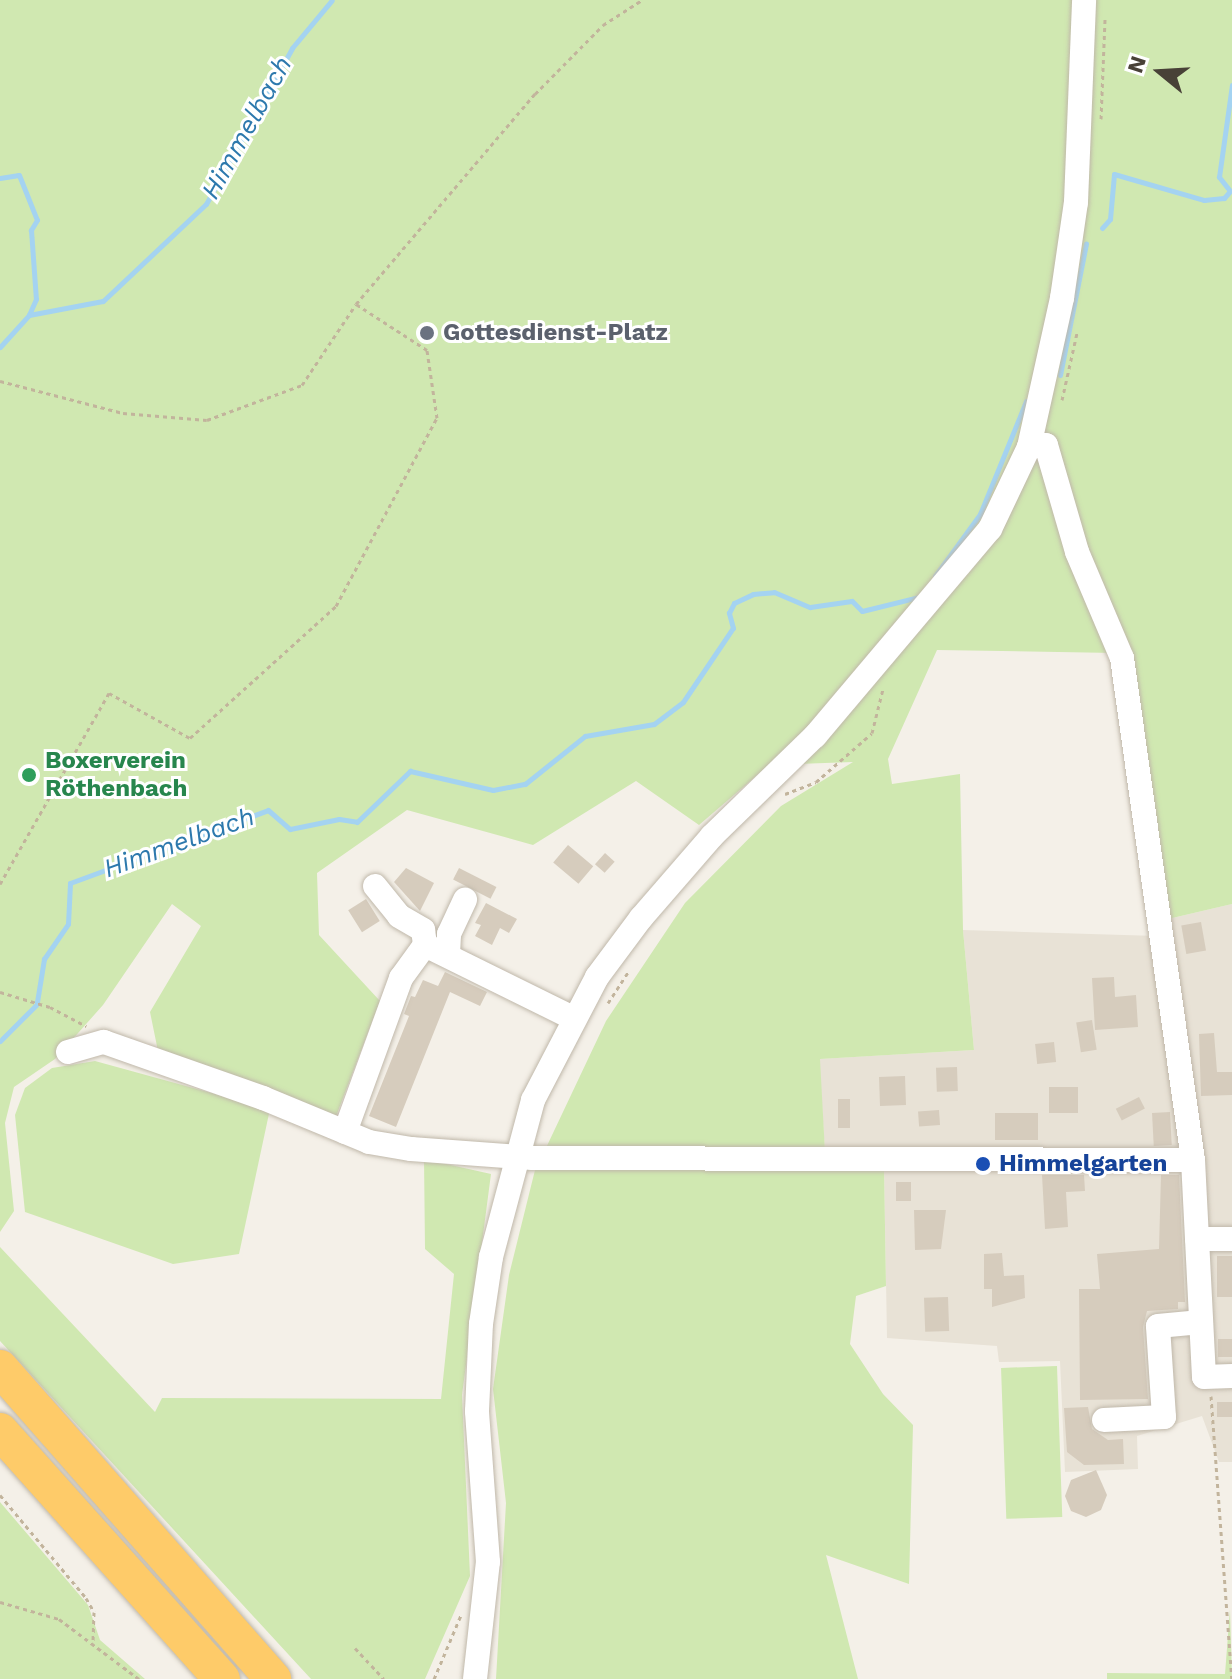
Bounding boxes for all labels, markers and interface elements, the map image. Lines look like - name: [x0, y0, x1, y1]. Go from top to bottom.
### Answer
- north arrow: [1120, 32, 1200, 112]
- water label: Himmelbach: [195, 51, 299, 205]
- text: N: [1122, 53, 1151, 76]
- place label: Gottesdienst-Platz: [443, 319, 668, 347]
- marker: Gottesdienst-Platz: [418, 324, 436, 342]
- place label: Boxerverein Röthenbach: [45, 747, 187, 803]
- marker: Boxerverein Röthenbach: [20, 766, 38, 784]
- water label: Himmelbach: [99, 801, 259, 885]
- place label: Himmelgarten: [999, 1150, 1167, 1178]
- marker: Himmelgarten: [974, 1155, 992, 1173]

